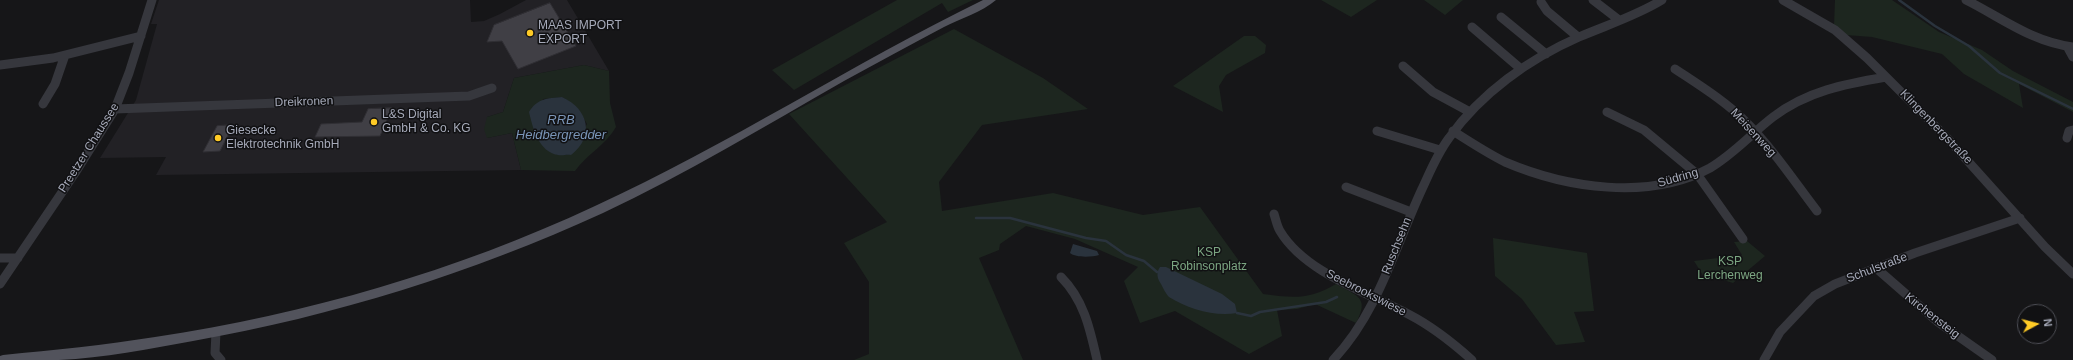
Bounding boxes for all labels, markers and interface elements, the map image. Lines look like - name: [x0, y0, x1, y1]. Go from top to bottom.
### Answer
- place label: MAAS IMPORT EXPORT: [538, 19, 622, 47]
- marker: MAAS IMPORT EXPORT: [525, 28, 535, 38]
- street label: Klingenbergstraße: [1897, 87, 1975, 167]
- street label: Dreikronen: [274, 94, 334, 110]
- street label: Preetzer Chaussee: [56, 101, 122, 195]
- street label: Meisenweg: [1727, 106, 1779, 160]
- place label: L&S Digital GmbH & Co. KG: [382, 108, 471, 136]
- water label: RRB Heidbergredder: [516, 112, 606, 143]
- marker: L&S Digital GmbH & Co. KG: [369, 117, 379, 127]
- place label: Giesecke Elektrotechnik GmbH: [226, 124, 339, 152]
- marker: Giesecke Elektrotechnik GmbH: [213, 133, 223, 143]
- street label: Südring: [1656, 165, 1700, 191]
- street label: Ruschsehn: [1379, 215, 1415, 277]
- park label: KSP Robinsonplatz: [1171, 246, 1247, 274]
- street label: Schulstraße: [1845, 250, 1909, 286]
- park label: KSP Lerchenweg: [1697, 255, 1763, 283]
- street label: Seebrookswiese: [1324, 267, 1408, 319]
- street label: Kirchensteig: [1902, 290, 1962, 342]
- north arrow: [2017, 304, 2057, 344]
- text: N: [2041, 318, 2054, 327]

